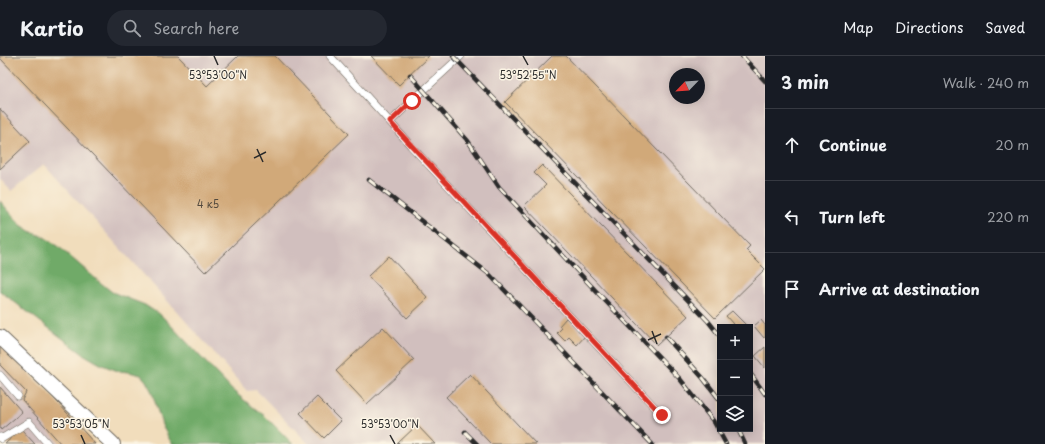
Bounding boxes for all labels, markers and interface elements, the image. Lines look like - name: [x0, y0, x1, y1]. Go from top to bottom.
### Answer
- search box: [107, 10, 387, 46]
- text: Kartio: [20, 14, 83, 42]
- text: Search here: [153, 16, 239, 39]
- icon: search: [121, 17, 143, 39]
- text: Map: [843, 17, 873, 38]
- text: Directions: [895, 17, 963, 38]
- text: Saved: [985, 17, 1025, 38]
- text: 53°53'00"N: [189, 67, 247, 82]
- text: 53°52'55"N: [500, 67, 557, 82]
- north arrow: [669, 68, 705, 104]
- text: 3 min: [781, 69, 829, 95]
- text: Walk · 240 m: [943, 73, 1029, 92]
- route start: [403, 92, 421, 110]
- text: Continue: [819, 133, 887, 156]
- icon: ahead: [781, 134, 803, 156]
- text: 20 m: [995, 135, 1029, 154]
- house number: 4 к5: [197, 196, 219, 211]
- text: Turn left: [819, 205, 885, 228]
- icon: left: [781, 206, 803, 228]
- text: 220 m: [987, 207, 1029, 226]
- text: Arrive at destination: [819, 277, 980, 300]
- icon: arrive: [781, 278, 803, 300]
- map controls: [717, 324, 753, 432]
- button: +: [717, 324, 753, 360]
- button: −: [717, 360, 753, 396]
- button: layers: [717, 396, 753, 432]
- route end: [653, 406, 671, 424]
- text: 53°53'05"N: [52, 416, 110, 431]
- text: 53°53'00"N: [361, 416, 419, 431]

